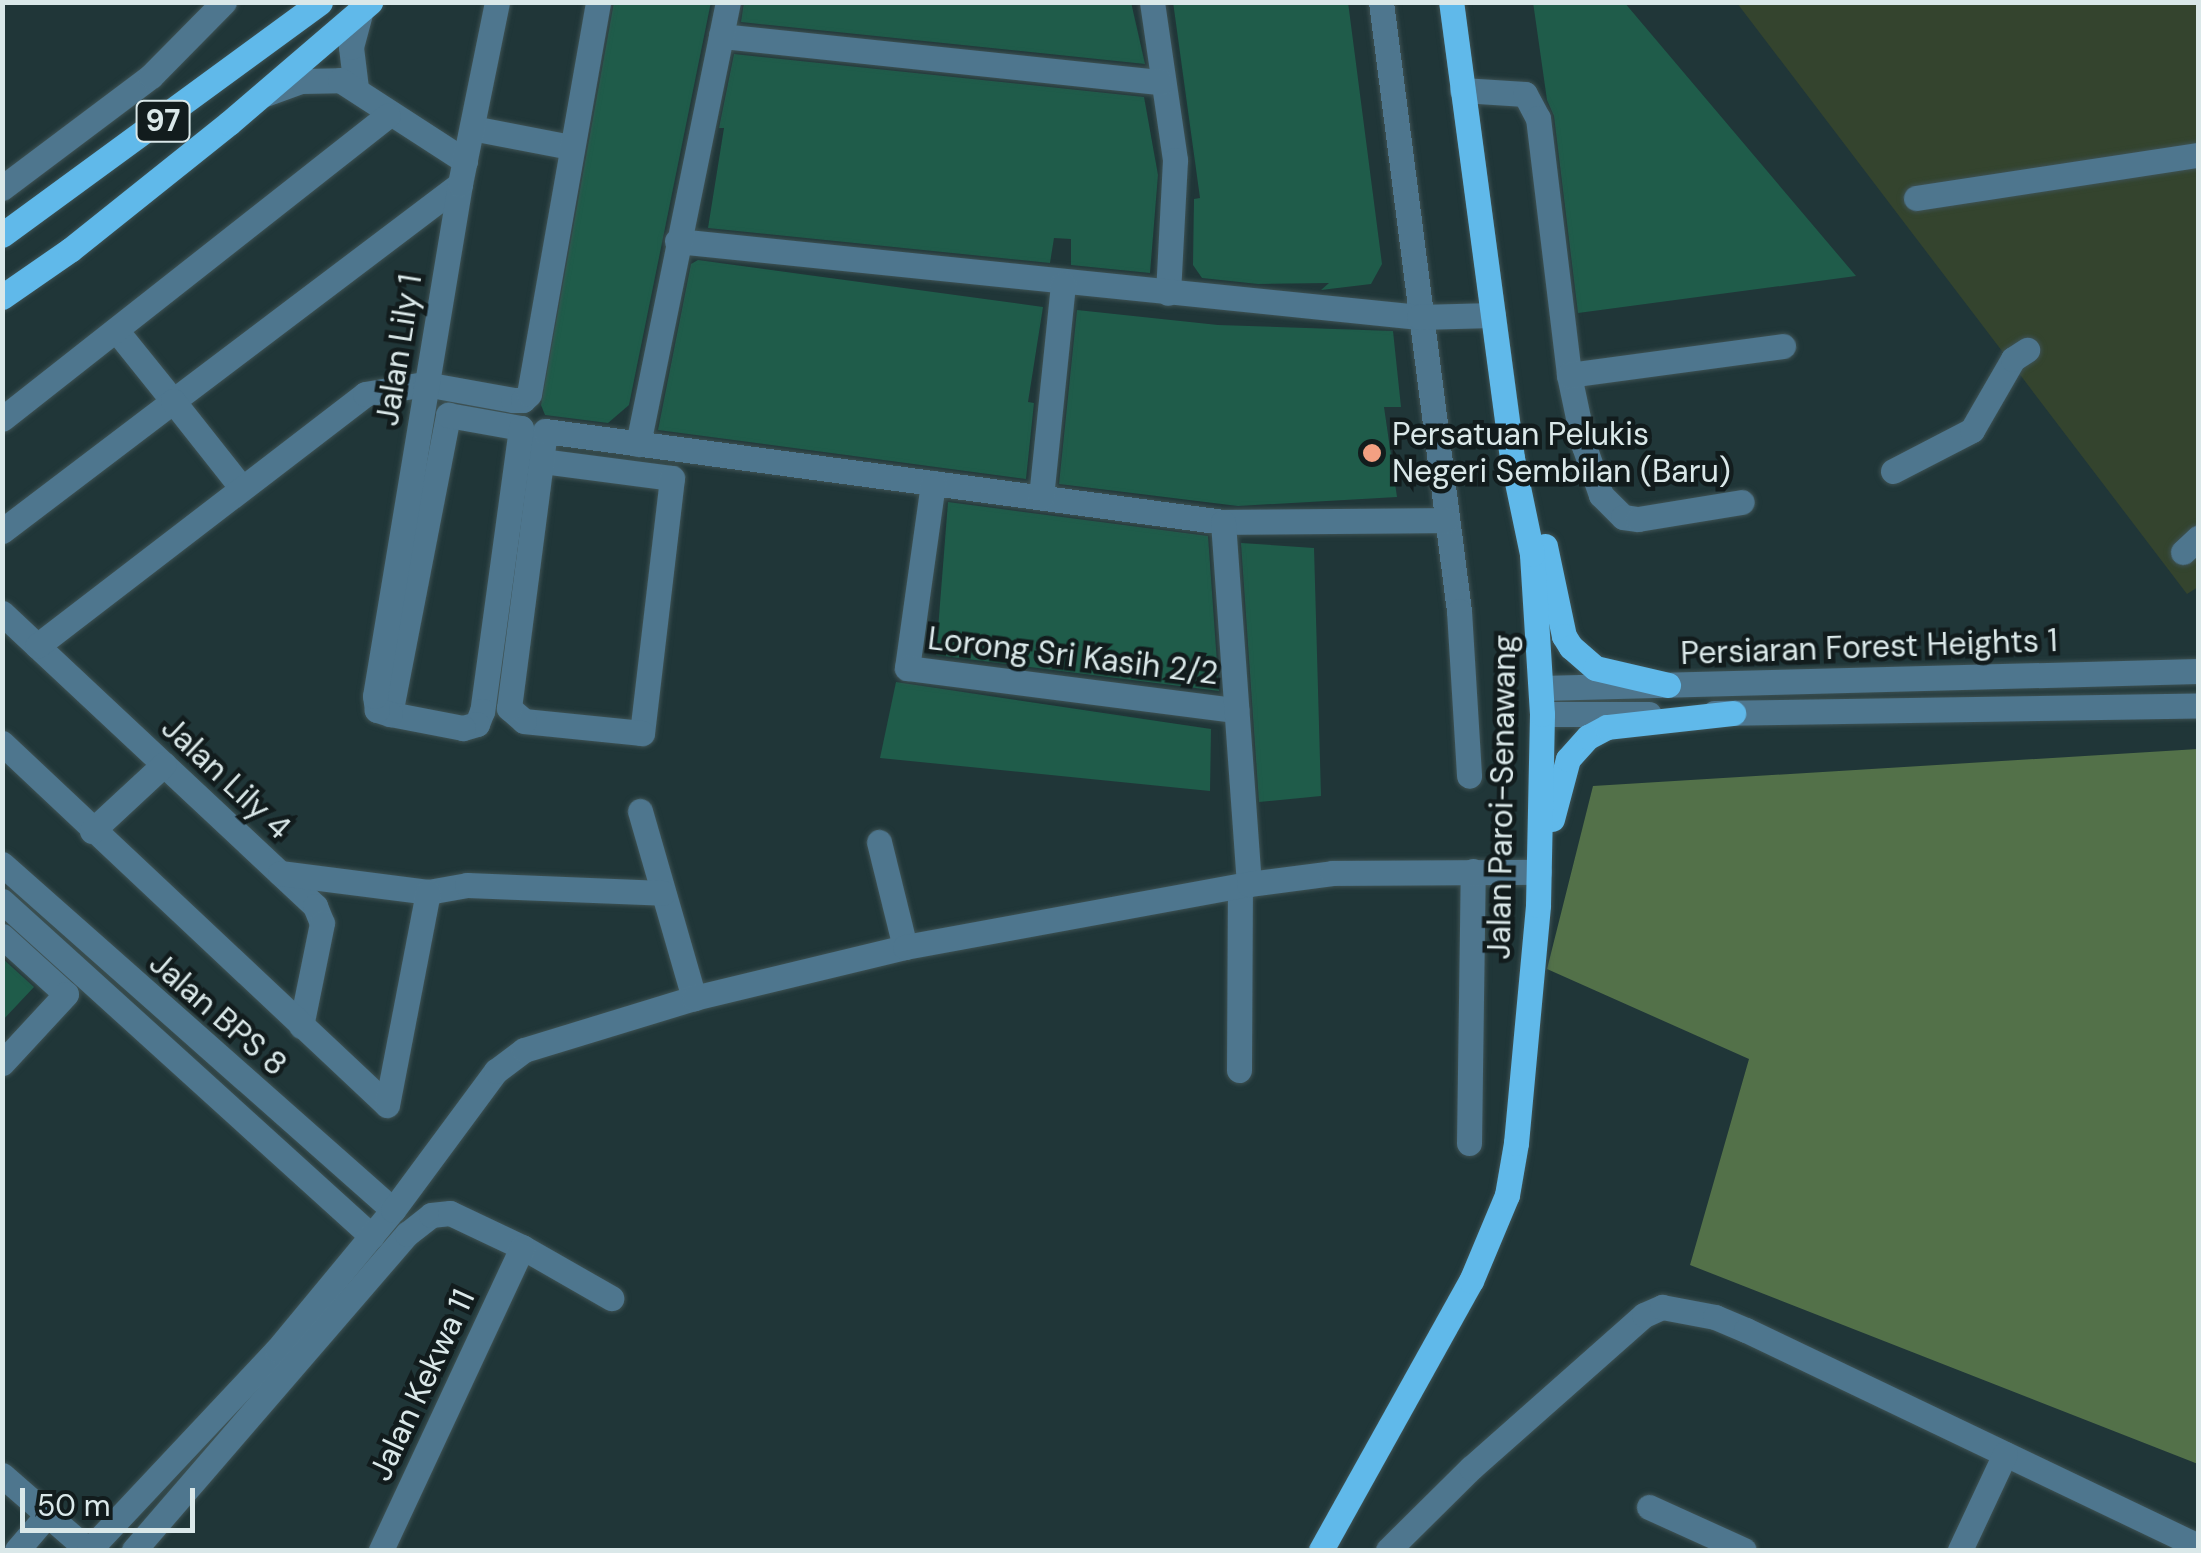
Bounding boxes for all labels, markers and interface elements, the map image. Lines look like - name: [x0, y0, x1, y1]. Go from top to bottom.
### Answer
- road number: 97: [136, 96, 190, 146]
- street label: Jalan Lily 1: [368, 272, 430, 428]
- place label: Persatuan Pelukis Negeri Sembilan (Baru): [1392, 416, 1731, 491]
- marker: Persatuan Pelukis Negeri Sembilan (Baru): [1361, 442, 1383, 464]
- street label: Lorong Sri Kasih 2/2: [926, 619, 1220, 693]
- street label: Persiaran Forest Heights 1: [1680, 621, 2058, 673]
- street label: Jalan Paroi-Senawang: [1480, 634, 1524, 960]
- street label: Jalan Lily 4: [154, 709, 298, 847]
- street label: Jalan BPS 8: [142, 944, 294, 1084]
- street label: Jalan Kekwa 11: [361, 1283, 483, 1487]
- scale bar: [25, 1468, 200, 1530]
- text: 50 m: [37, 1486, 111, 1525]

